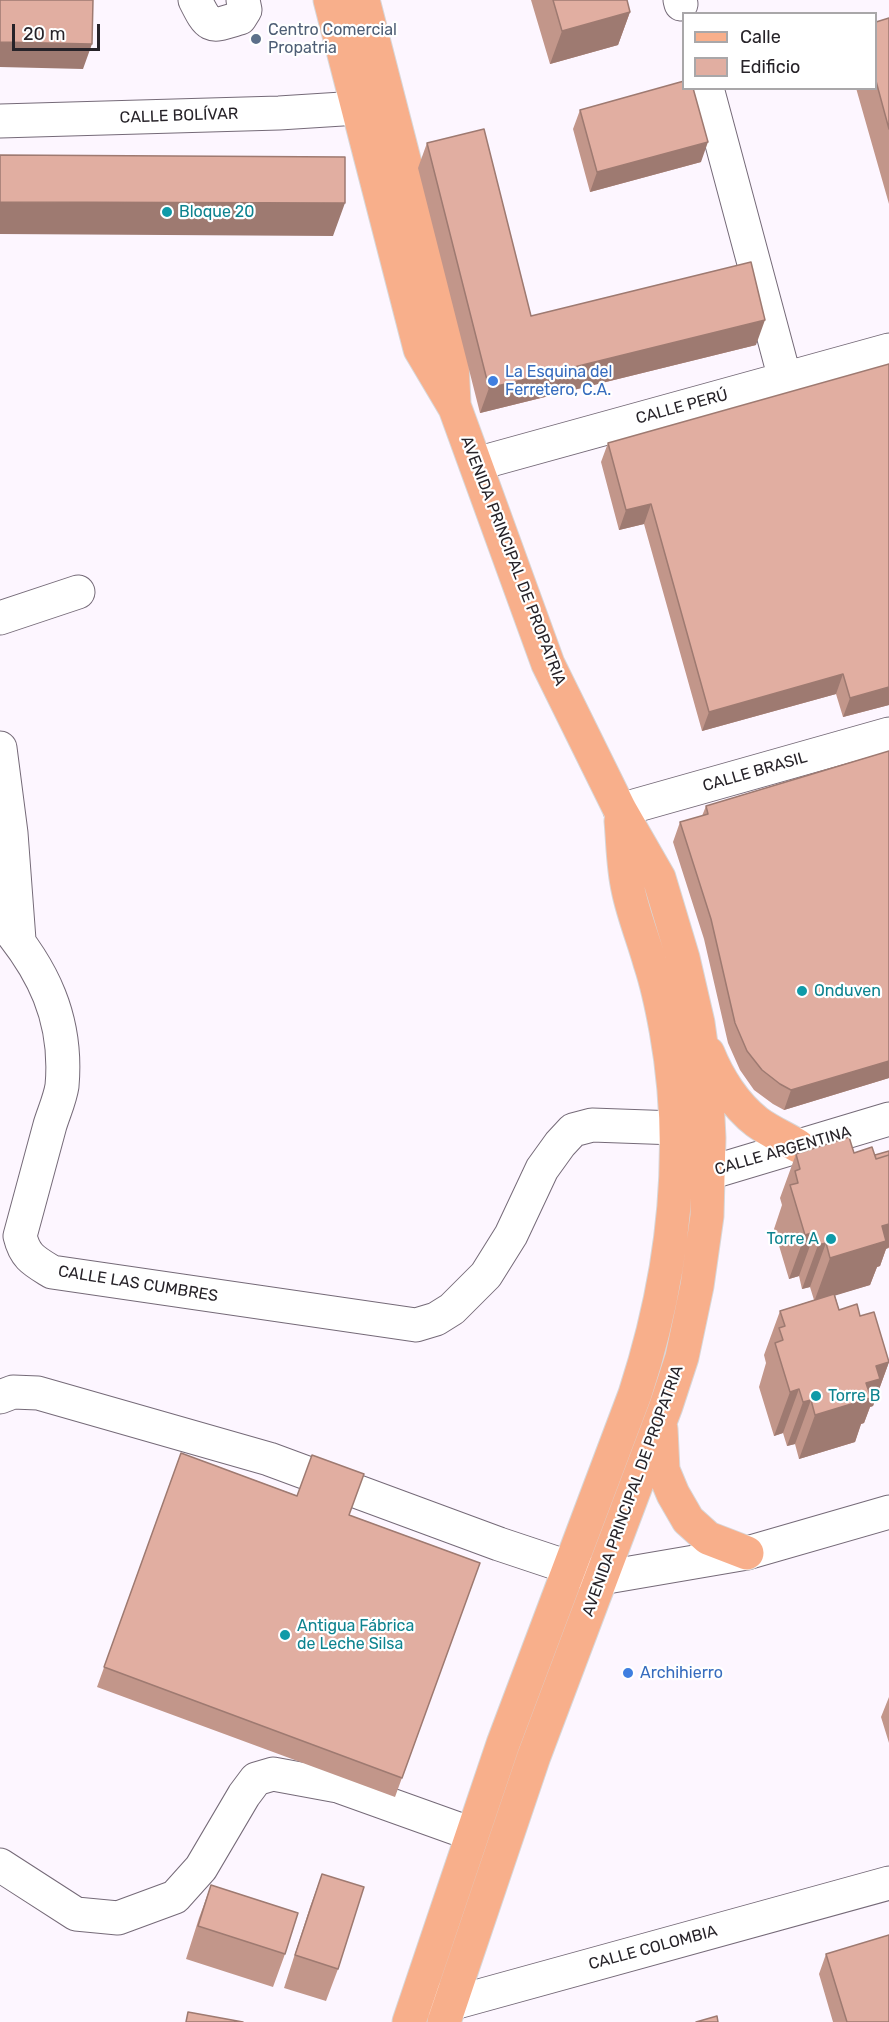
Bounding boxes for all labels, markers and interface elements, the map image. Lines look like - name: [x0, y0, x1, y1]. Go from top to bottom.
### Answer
- scale bar: [15, 12, 104, 50]
- legend: [682, 12, 877, 90]
- place label: Centro Comercial Propatria: [268, 20, 397, 58]
- text: 20 m: [23, 23, 65, 45]
- text: Calle: [740, 26, 781, 48]
- marker: Centro Comercial Propatria: [249, 32, 263, 46]
- text: Edificio: [740, 56, 800, 78]
- street label: CALLE BOLÍVAR: [119, 104, 239, 128]
- place label: Bloque 20: [179, 202, 254, 222]
- marker: Bloque 20: [160, 205, 174, 219]
- place label: La Esquina del Ferretero, C.A.: [505, 362, 612, 400]
- marker: La Esquina del Ferretero, C.A.: [486, 374, 500, 388]
- street label: CALLE PERÚ: [634, 385, 730, 429]
- street label: AVENIDA PRINCIPAL DE PROPATRIA: [456, 433, 570, 689]
- street label: CALLE BRASIL: [700, 748, 810, 796]
- place label: Onduven: [814, 981, 881, 1001]
- marker: Onduven: [795, 984, 809, 998]
- street label: CALLE ARGENTINA: [712, 1122, 854, 1180]
- place label: Torre A: [766, 1229, 819, 1249]
- marker: Torre A: [824, 1232, 838, 1246]
- street label: CALLE LAS CUMBRES: [57, 1262, 219, 1306]
- street label: AVENIDA PRINCIPAL DE PROPATRIA: [579, 1363, 687, 1619]
- place label: Torre B: [828, 1386, 880, 1406]
- marker: Torre B: [809, 1389, 823, 1403]
- place label: Antigua Fábrica de Leche Silsa: [297, 1616, 414, 1654]
- marker: Antigua Fábrica de Leche Silsa: [278, 1628, 292, 1642]
- place label: Archihierro: [640, 1663, 723, 1683]
- marker: Archihierro: [621, 1666, 635, 1680]
- street label: CALLE COLOMBIA: [587, 1922, 719, 1974]

